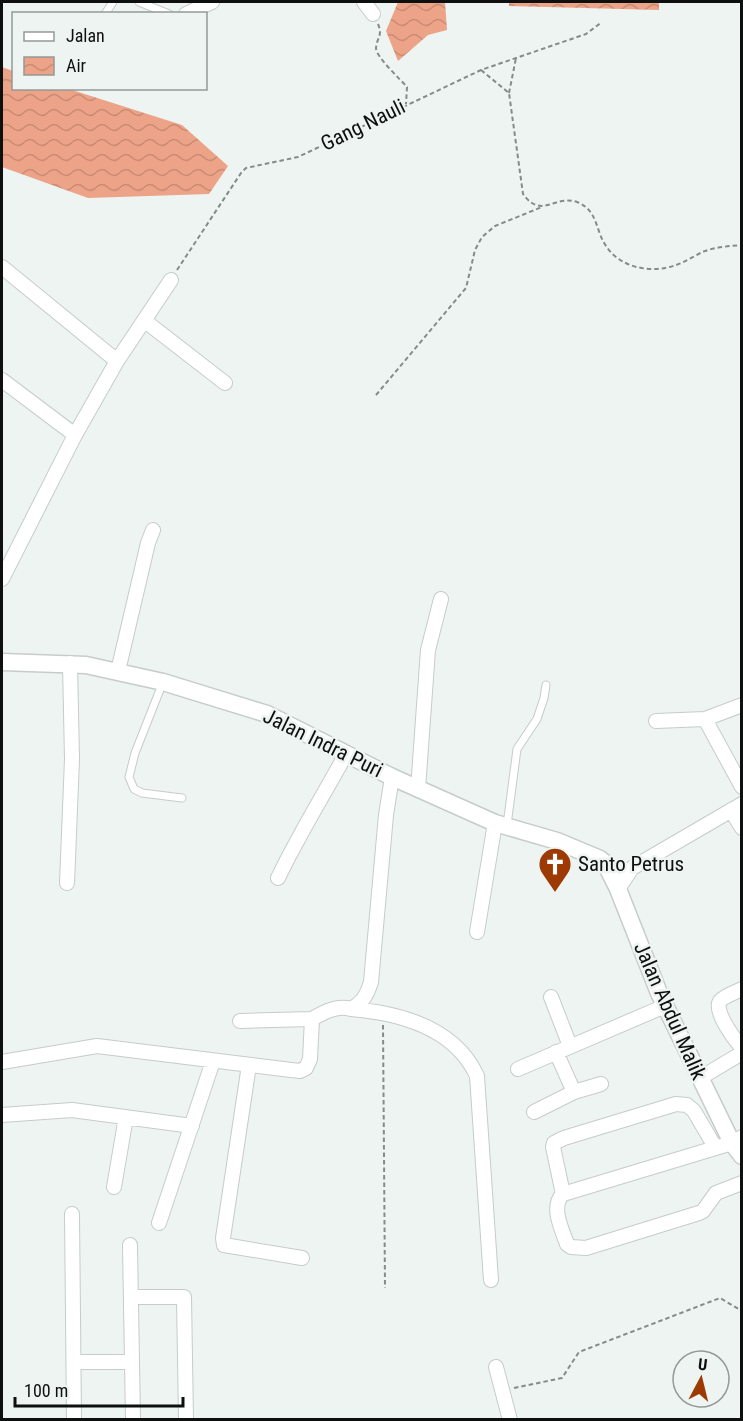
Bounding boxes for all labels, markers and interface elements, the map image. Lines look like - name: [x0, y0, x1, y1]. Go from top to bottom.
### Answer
- legend: [12, 12, 207, 90]
- text: Jalan: [66, 25, 105, 46]
- text: Air: [66, 55, 87, 76]
- street label: Gang Nauli: [317, 94, 409, 156]
- street label: Jalan Indra Puri: [259, 704, 387, 782]
- church icon: Santo Petrus: [537, 846, 573, 893]
- place label: Santo Petrus: [578, 852, 684, 876]
- street label: Jalan Abdul Malik: [629, 939, 711, 1084]
- north arrow: [671, 1349, 731, 1409]
- text: U: [697, 1355, 708, 1375]
- scale bar: [15, 1370, 183, 1408]
- text: 100 m: [24, 1380, 68, 1401]

